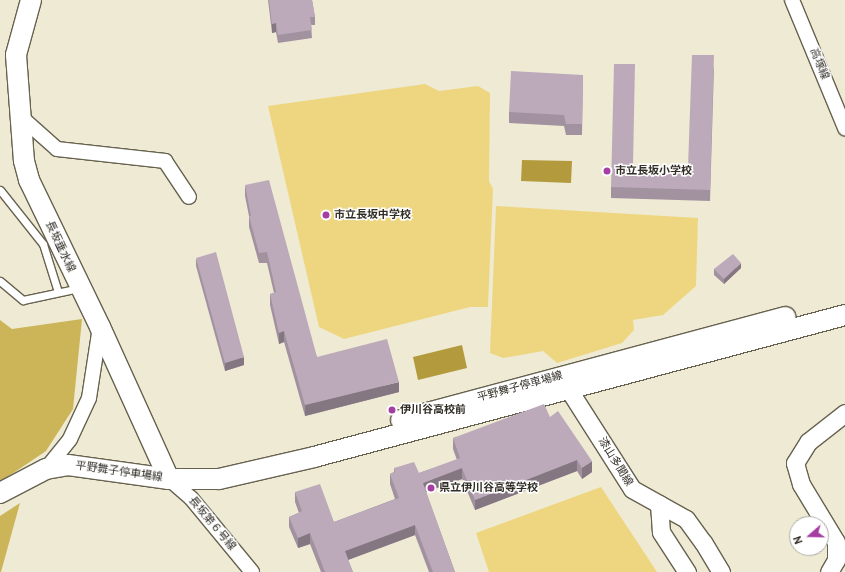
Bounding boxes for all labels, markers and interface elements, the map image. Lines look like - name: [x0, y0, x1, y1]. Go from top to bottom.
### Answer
- street label: 高塚線: [807, 46, 831, 82]
- place label: 市立長坂小学校: [615, 164, 692, 178]
- marker: 市立長坂小学校: [602, 166, 612, 176]
- place label: 市立長坂中学校: [334, 208, 411, 222]
- marker: 市立長坂中学校: [321, 210, 331, 220]
- street label: 長坂垂水線: [42, 219, 78, 275]
- street label: 平野舞子停車場線: [476, 369, 564, 405]
- place label: 伊川谷高校前: [400, 403, 466, 417]
- marker: 伊川谷高校前: [387, 405, 397, 415]
- street label: 漆山多聞線: [595, 435, 635, 489]
- street label: 平野舞子停車場線: [75, 459, 163, 485]
- place label: 県立伊川谷高等学校: [439, 481, 538, 495]
- marker: 県立伊川谷高等学校: [426, 483, 436, 493]
- street label: 長坂第６号線: [186, 494, 238, 554]
- north arrow: [789, 516, 829, 556]
- text: N: [791, 534, 807, 546]

